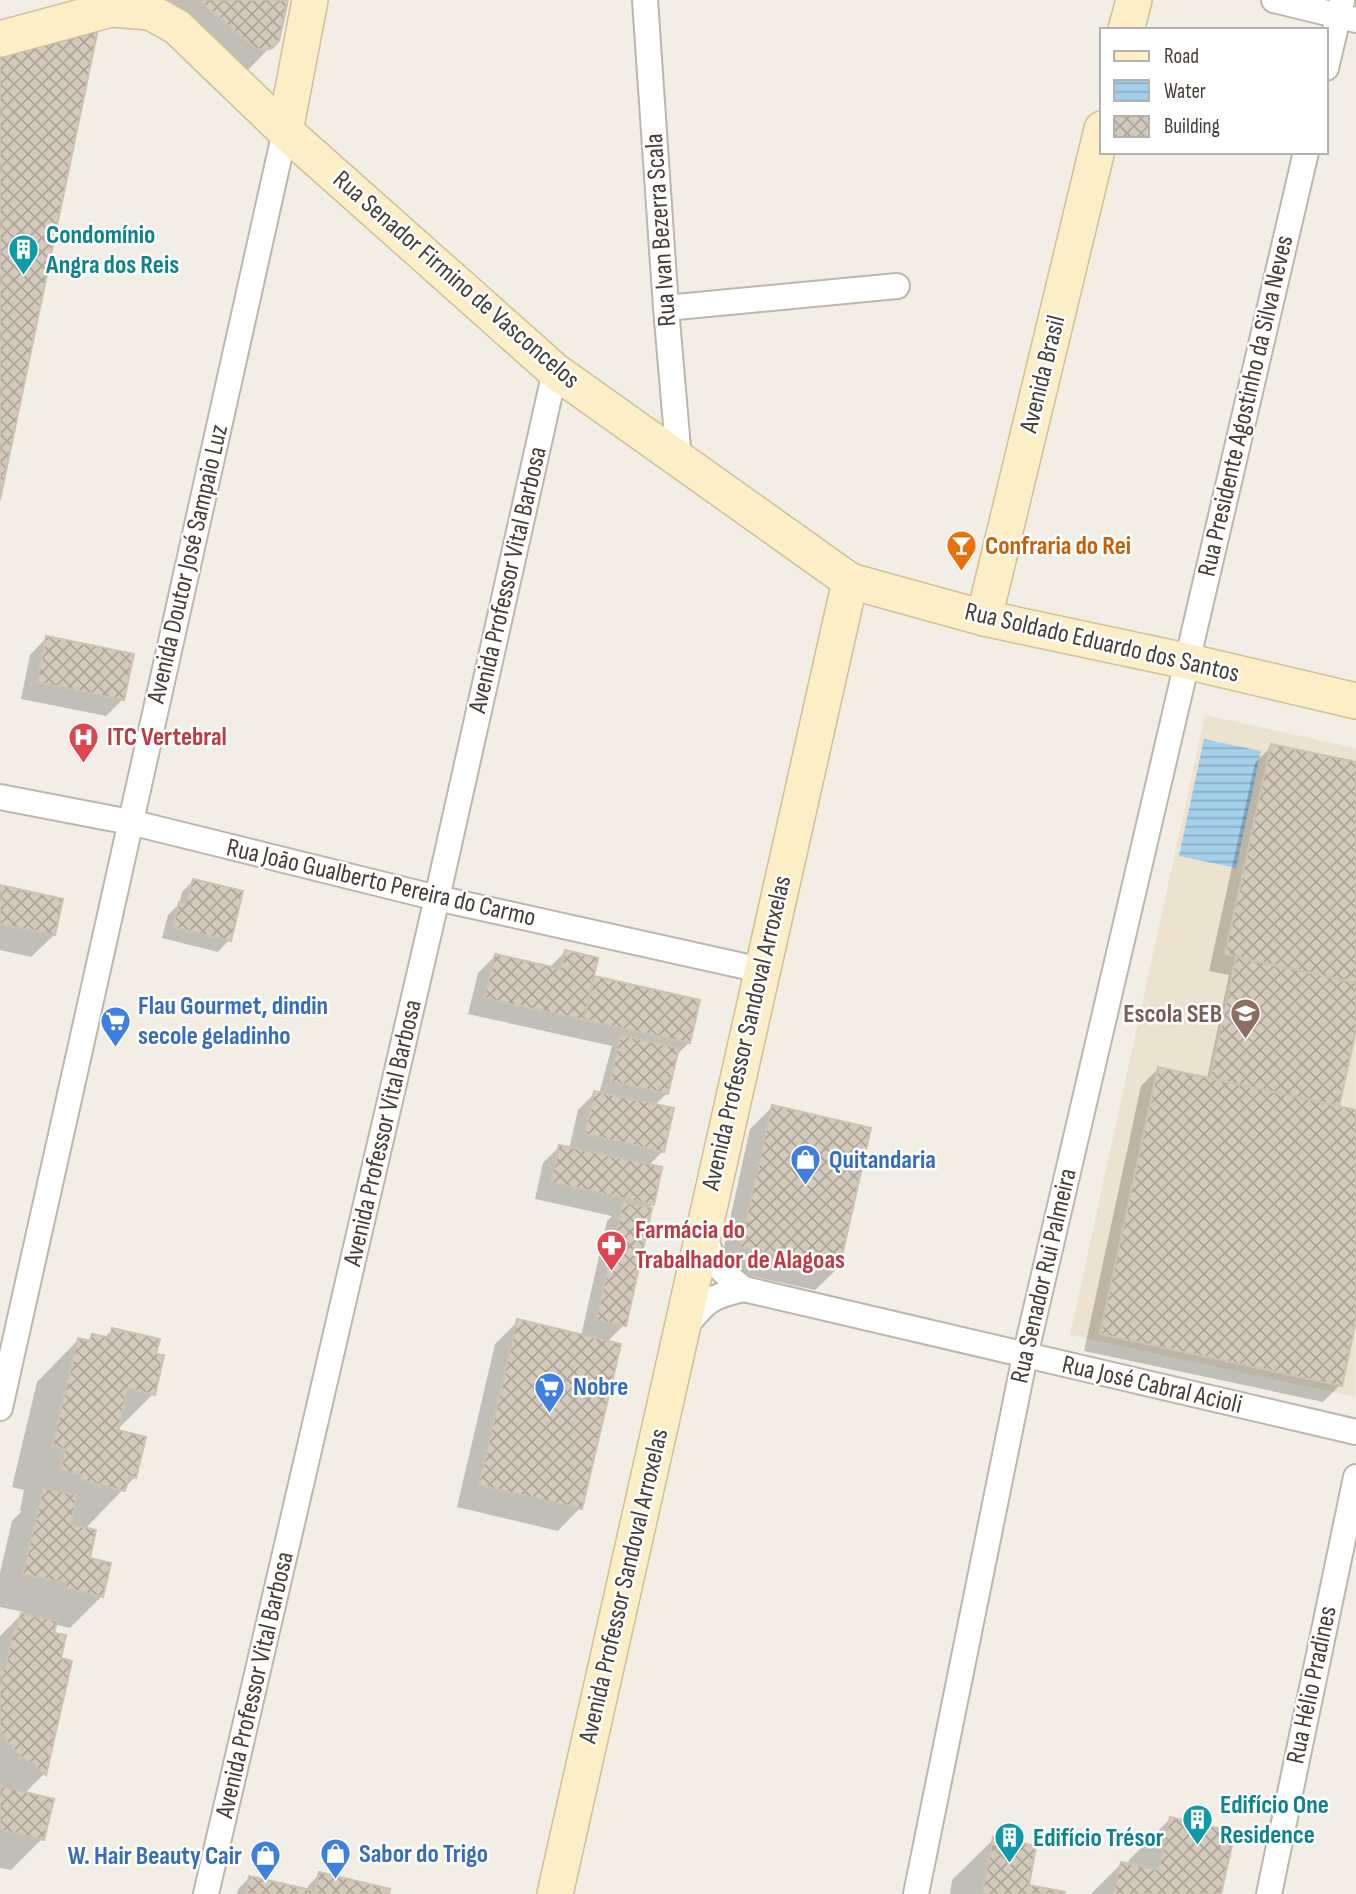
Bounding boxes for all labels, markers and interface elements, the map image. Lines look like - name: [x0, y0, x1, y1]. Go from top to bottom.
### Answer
- legend: [1100, 28, 1328, 154]
- text: Road: [1164, 44, 1199, 69]
- text: Water: [1164, 79, 1206, 104]
- text: Building: [1164, 114, 1220, 139]
- street label: Rua Ivan Bezerra Scala: [639, 132, 683, 328]
- street label: Rua Senador Firmino de Vasconcelos: [326, 164, 586, 396]
- place label: Condomínio Angra dos Reis: [45, 220, 179, 281]
- street label: Rua Presidente Agostinho da Silva Neves: [1192, 232, 1300, 580]
- building icon: Condomínio Angra dos Reis: [6, 233, 40, 277]
- street label: Avenida Brasil: [1013, 312, 1073, 437]
- street label: Avenida Doutor José Sampaio Luz: [141, 422, 235, 707]
- street label: Avenida Professor Vital Barbosa: [462, 444, 554, 717]
- bar icon: Confraria do Rei: [945, 529, 979, 573]
- place label: Confraria do Rei: [985, 531, 1131, 562]
- street label: Rua Soldado Eduardo dos Santos: [962, 596, 1242, 690]
- hospital icon: ITC Vertebral: [67, 720, 101, 764]
- place label: ITC Vertebral: [107, 722, 227, 753]
- street label: Rua João Gualberto Pereira do Carmo: [223, 832, 539, 934]
- street label: Avenida Professor Sandoval Arroxelas: [695, 873, 798, 1194]
- place label: Flau Gourmet, dindin secole geladinho: [138, 991, 328, 1052]
- street label: Avenida Professor Vital Barbosa: [337, 997, 429, 1270]
- school or university icon: Escola SEB: [1228, 997, 1262, 1041]
- place label: Escola SEB: [1123, 999, 1222, 1030]
- supermarket icon: Flau Gourmet, dindin secole geladinho: [98, 1004, 132, 1048]
- shop icon: Quitandaria: [789, 1143, 823, 1187]
- place label: Quitandaria: [829, 1145, 936, 1176]
- street label: Rua Senador Rui Palmeira: [1004, 1166, 1084, 1386]
- place label: Farmácia do Trabalhador de Alagoas: [635, 1215, 845, 1276]
- pharmacy icon: Farmácia do Trabalhador de Alagoas: [595, 1228, 629, 1272]
- street label: Rua José Cabral Acioli: [1059, 1349, 1245, 1421]
- supermarket icon: Nobre: [533, 1370, 567, 1414]
- place label: Nobre: [573, 1372, 628, 1403]
- street label: Avenida Professor Sandoval Arroxelas: [572, 1426, 675, 1747]
- street label: Avenida Professor Vital Barbosa: [209, 1549, 301, 1822]
- street label: Rua Hélio Pradines: [1280, 1603, 1344, 1767]
- place label: Edifício One Residence: [1220, 1790, 1329, 1851]
- building icon: Edifício One Residence: [1180, 1803, 1214, 1847]
- building icon: Edifício Trésor: [993, 1821, 1027, 1865]
- place label: Edifício Trésor: [1033, 1823, 1164, 1854]
- shop icon: Sabor do Trigo: [319, 1837, 353, 1881]
- shop icon: W. Hair Beauty Cair: [248, 1839, 282, 1883]
- place label: Sabor do Trigo: [359, 1839, 488, 1870]
- place label: W. Hair Beauty Cair: [67, 1841, 242, 1872]

